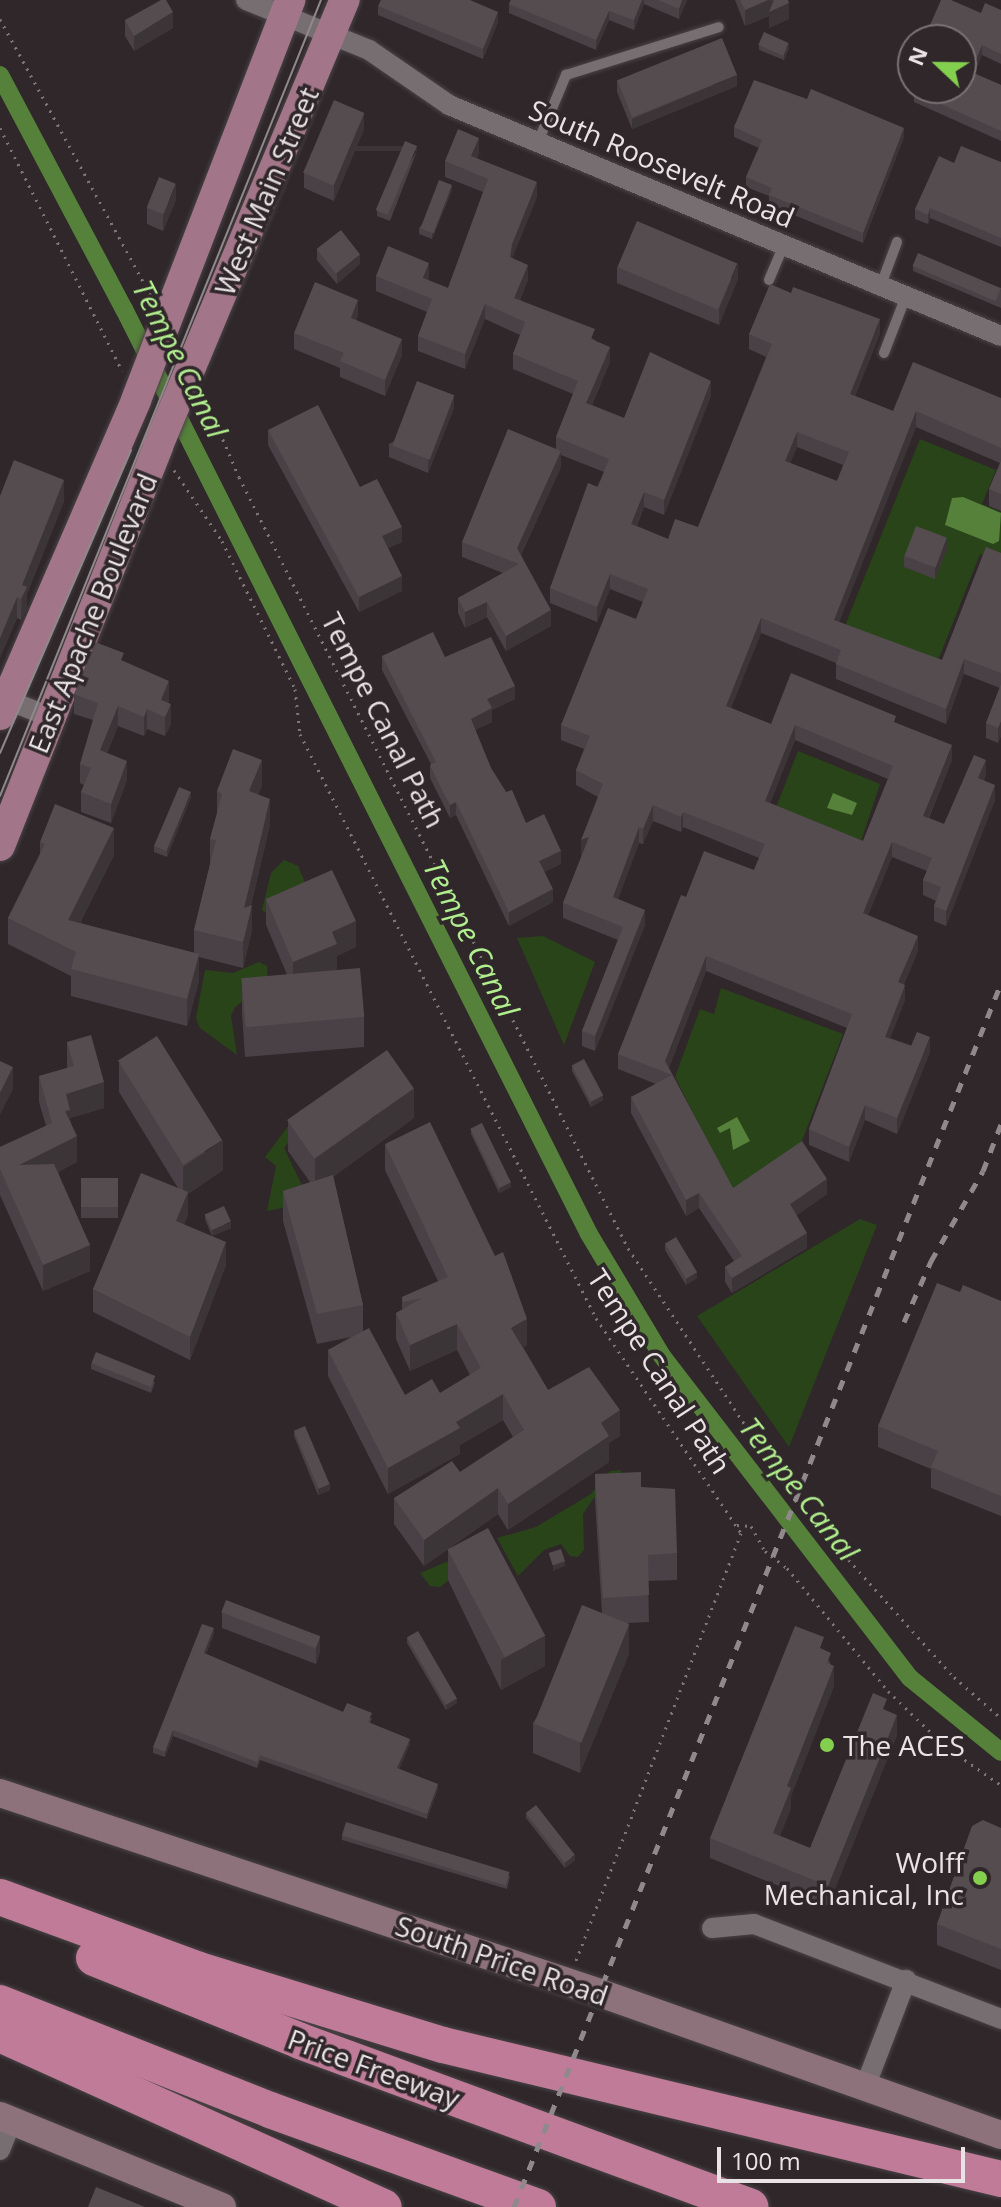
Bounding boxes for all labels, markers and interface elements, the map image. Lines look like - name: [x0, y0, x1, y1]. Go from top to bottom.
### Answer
- north arrow: [897, 24, 977, 104]
- text: N: [899, 42, 934, 70]
- street label: West Main Street: [207, 82, 325, 300]
- street label: South Roosevelt Road: [524, 92, 800, 234]
- water label: Tempe Canal: [125, 274, 235, 444]
- street label: East Apache Boulevard: [20, 468, 164, 758]
- street label: Tempe Canal Path: [315, 607, 453, 833]
- water label: Tempe Canal: [416, 853, 526, 1023]
- street label: Tempe Canal Path: [581, 1262, 739, 1480]
- water label: Tempe Canal: [732, 1410, 866, 1568]
- place label: The ACES: [843, 1728, 965, 1762]
- marker: The ACES: [818, 1736, 836, 1754]
- place label: Wolff Mechanical, Inc: [764, 1845, 964, 1911]
- marker: Wolff Mechanical, Inc: [971, 1869, 989, 1887]
- street label: South Price Road: [391, 1908, 613, 2012]
- street label: Price Freeway: [284, 2021, 464, 2115]
- scale bar: [721, 2131, 969, 2181]
- text: 100 m: [731, 2144, 801, 2177]

